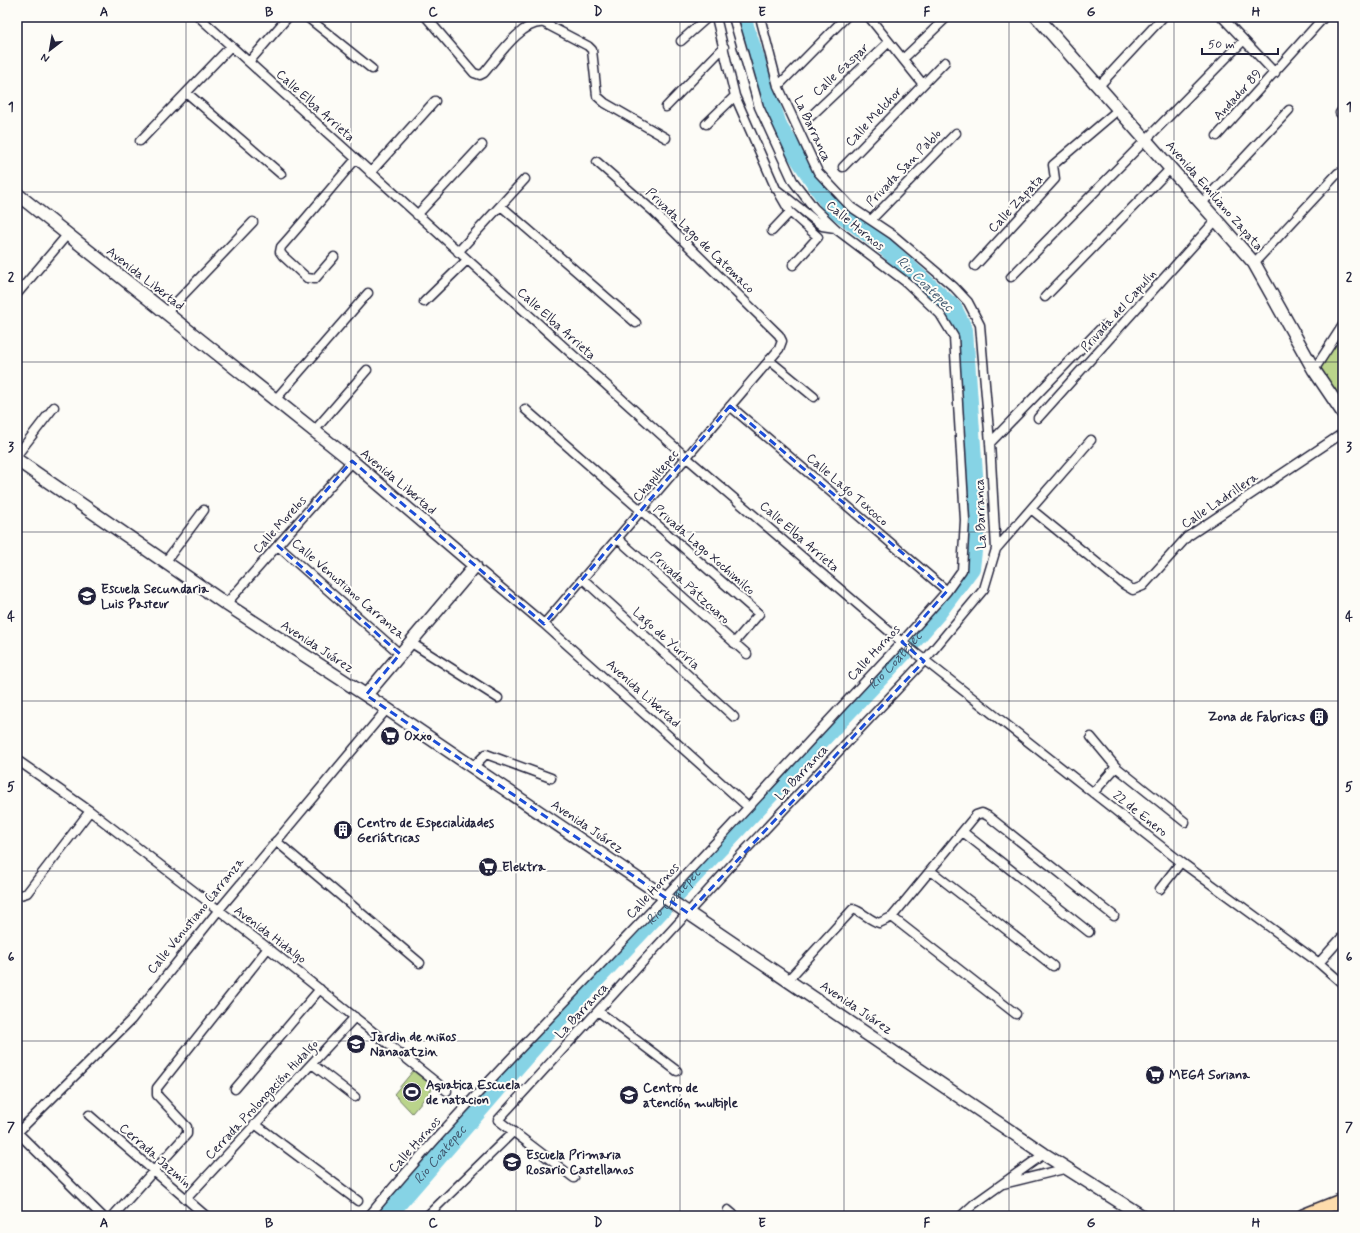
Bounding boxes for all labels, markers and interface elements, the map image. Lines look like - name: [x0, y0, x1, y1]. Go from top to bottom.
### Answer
- text: A: [100, 4, 108, 21]
- text: B: [265, 4, 274, 21]
- text: C: [428, 4, 438, 21]
- text: D: [594, 4, 603, 21]
- text: E: [758, 4, 766, 21]
- text: F: [924, 4, 931, 21]
- text: G: [1087, 4, 1096, 21]
- text: H: [1252, 4, 1261, 21]
- north arrow: [30, 30, 70, 70]
- scale bar: [1202, 30, 1278, 56]
- text: 50 m: [1208, 37, 1235, 53]
- street label: Calle Gaspar: [809, 39, 873, 100]
- text: N: [39, 50, 52, 66]
- street label: Calle Elba Arrieta: [272, 66, 358, 146]
- street label: Andador 89: [1210, 66, 1266, 124]
- street label: Calle Melchor: [842, 83, 906, 151]
- street label: La Barranca: [789, 93, 835, 165]
- text: 1: [8, 99, 14, 116]
- text: 1: [1346, 99, 1352, 116]
- street label: Privada San Pablo: [863, 126, 945, 210]
- street label: Avenida Emiliano Zapata: [1162, 137, 1266, 255]
- street label: Calle Zapata: [985, 171, 1047, 237]
- street label: Privada Lago de Catemaco: [641, 184, 758, 299]
- street label: Calle Hornos: [822, 197, 888, 255]
- street label: Avenida Libertad: [103, 243, 187, 315]
- water label: Rio Coatepec: [893, 252, 958, 316]
- street label: Privada del Capulín: [1077, 266, 1161, 356]
- text: 2: [8, 269, 15, 286]
- text: 2: [1346, 269, 1353, 286]
- street label: Calle Elba Arrieta: [513, 284, 599, 364]
- text: 3: [8, 439, 14, 456]
- text: 3: [1346, 439, 1352, 456]
- street label: Avenida Libertad: [356, 445, 440, 519]
- street label: Chapultepec: [629, 446, 683, 506]
- street label: Calle Lago Texcoco: [801, 450, 892, 532]
- street label: Calle Ladrillera: [1178, 469, 1262, 533]
- street label: La Barranca: [971, 478, 991, 550]
- street label: Calle Morelos: [249, 492, 311, 558]
- street label: Calle Elba Arrieta: [756, 498, 842, 576]
- street label: Privada Lago Xochimilco: [649, 501, 759, 600]
- street label: Calle Venustiano Carranza: [288, 535, 408, 643]
- street label: Privada Pátzcuaro: [647, 548, 733, 628]
- place label: Escuela Secundaria Luis Pasteur: [101, 581, 210, 613]
- school or university icon: Escuela Secundaria Luis Pasteur: [76, 585, 98, 607]
- street label: Lago de Yuriria: [627, 604, 704, 676]
- text: 4: [7, 609, 15, 626]
- text: 4: [1345, 609, 1353, 626]
- street label: Avenida Juárez: [277, 617, 357, 677]
- street label: Calle Hornos: [844, 621, 904, 685]
- water label: Rio Coatepec: [864, 627, 927, 693]
- street label: Avenida Libertad: [602, 656, 684, 732]
- building icon: Zona de Fabricas: [1308, 706, 1330, 728]
- place label: Zona de Fabricas: [1208, 709, 1305, 726]
- supermarket icon: Oxxo: [379, 725, 401, 747]
- place label: Oxxo: [404, 728, 433, 745]
- street label: La Barranca: [772, 741, 832, 805]
- text: 5: [7, 779, 15, 796]
- text: 5: [1345, 779, 1353, 796]
- street label: 22 de Enero: [1109, 787, 1171, 841]
- street label: Avenida Juárez: [547, 796, 627, 858]
- place label: Centro de Especialidades Geriátricas: [357, 815, 494, 847]
- building icon: Centro de Especialidades Geriátricas: [332, 819, 354, 841]
- street label: Calle Venustiano Carranza: [144, 854, 248, 978]
- supermarket icon: Elektra: [477, 856, 499, 878]
- place label: Elektra: [502, 859, 547, 876]
- street label: Calle Hornos: [623, 859, 683, 923]
- water label: Rio Coatepec: [642, 863, 706, 929]
- street label: Avenida Hidalgo: [230, 902, 310, 968]
- text: 6: [8, 949, 15, 966]
- text: 6: [1346, 949, 1353, 966]
- street label: Avenida Juárez: [816, 977, 896, 1039]
- street label: La Barranca: [552, 979, 612, 1043]
- place label: Jardin de niños Nanaoatzin: [370, 1029, 457, 1061]
- school or university icon: Jardin de niños Nanaoatzin: [345, 1033, 367, 1055]
- street label: Cerrada Prolongación Hidalgo: [202, 1036, 324, 1165]
- supermarket icon: MEGA Soriana: [1144, 1064, 1166, 1086]
- place label: MEGA Soriana: [1169, 1067, 1251, 1084]
- place label: Aquatica Escuela de natacion: [426, 1077, 520, 1109]
- place label: Centro de atención multiple: [643, 1080, 738, 1112]
- sports icon: Aquatica Escuela de natacion: [401, 1081, 423, 1103]
- school or university icon: Centro de atención multiple: [618, 1084, 640, 1106]
- street label: Calle Hornos: [385, 1113, 445, 1177]
- text: 7: [7, 1119, 15, 1136]
- text: 7: [1345, 1119, 1353, 1136]
- street label: Cerrada Jazmín: [115, 1120, 195, 1192]
- water label: Rio Coatepec: [410, 1121, 471, 1188]
- place label: Escuela Primaria Rosario Castellanos: [526, 1147, 634, 1179]
- school or university icon: Escuela Primaria Rosario Castellanos: [501, 1151, 523, 1173]
- text: A: [100, 1215, 108, 1232]
- text: B: [265, 1215, 274, 1232]
- text: C: [428, 1215, 438, 1232]
- text: D: [594, 1215, 603, 1232]
- text: E: [758, 1215, 766, 1232]
- text: F: [924, 1215, 931, 1232]
- text: G: [1087, 1215, 1096, 1232]
- text: H: [1252, 1215, 1261, 1232]

